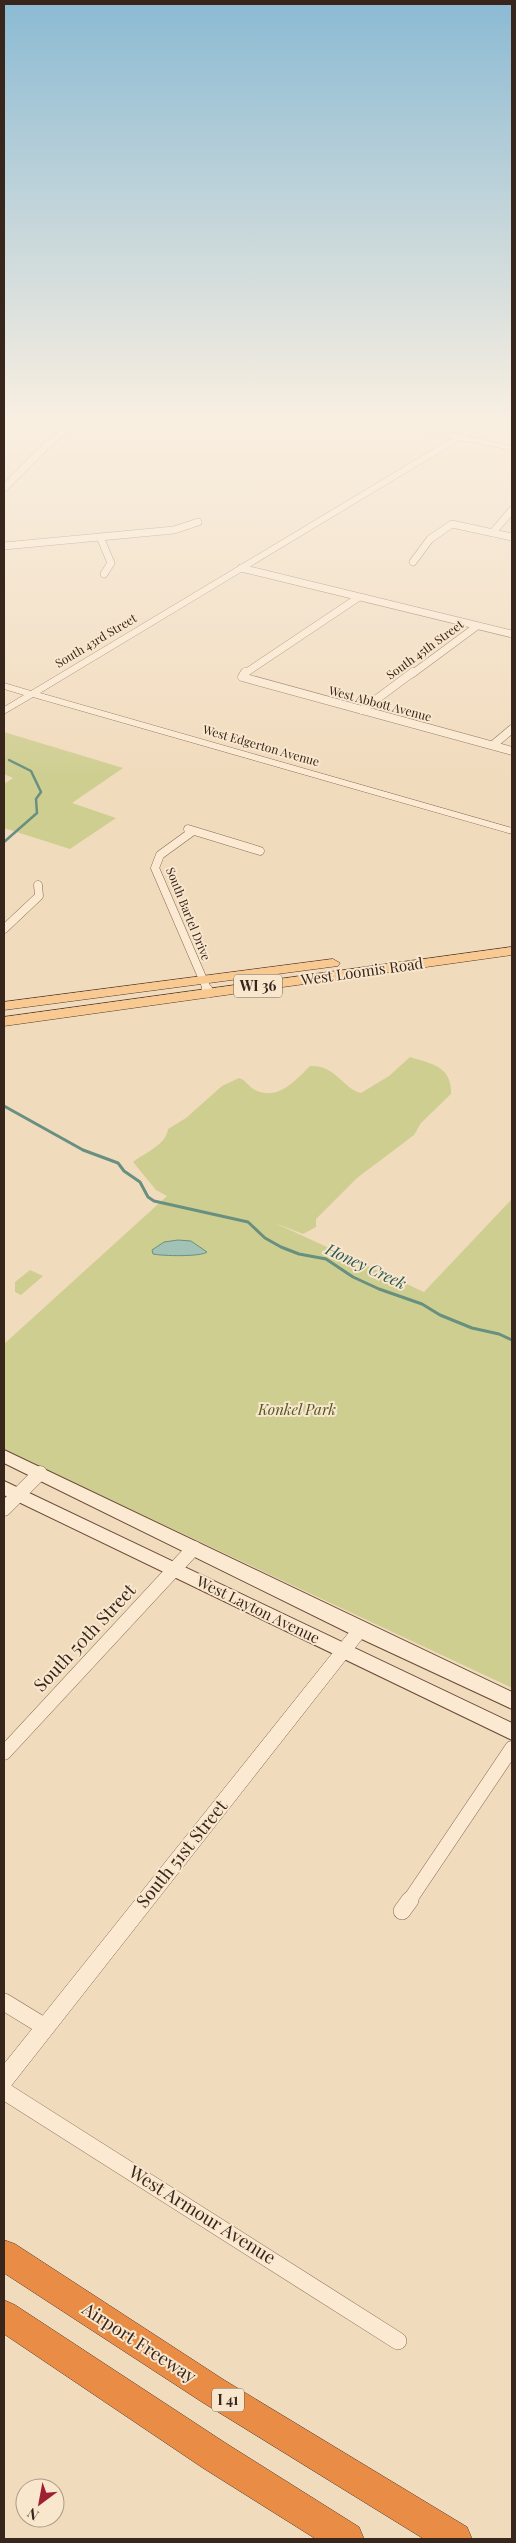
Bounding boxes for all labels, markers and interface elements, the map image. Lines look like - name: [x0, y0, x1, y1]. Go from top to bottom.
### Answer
- street label: South 43rd Street: [52, 609, 140, 671]
- street label: South 45th Street: [383, 615, 467, 683]
- street label: West Abbott Avenue: [326, 681, 433, 724]
- street label: West Edgerton Avenue: [200, 720, 321, 769]
- street label: South Bartel Drive: [163, 865, 215, 963]
- street label: West Loomis Road: [298, 952, 425, 990]
- road number: WI 36: [234, 974, 282, 998]
- water label: Honey Creek: [322, 1237, 410, 1293]
- park label: Konkel Park: [257, 1399, 336, 1419]
- street label: West Layton Avenue: [193, 1570, 323, 1648]
- street label: South 50th Street: [28, 1578, 141, 1697]
- street label: South 51st Street: [130, 1794, 233, 1912]
- street label: West Armour Avenue: [124, 2159, 280, 2269]
- street label: Airport Freeway: [77, 2296, 201, 2388]
- road number: I 41: [212, 2388, 244, 2412]
- north arrow: [15, 2478, 65, 2528]
- text: N: [24, 2504, 42, 2525]

